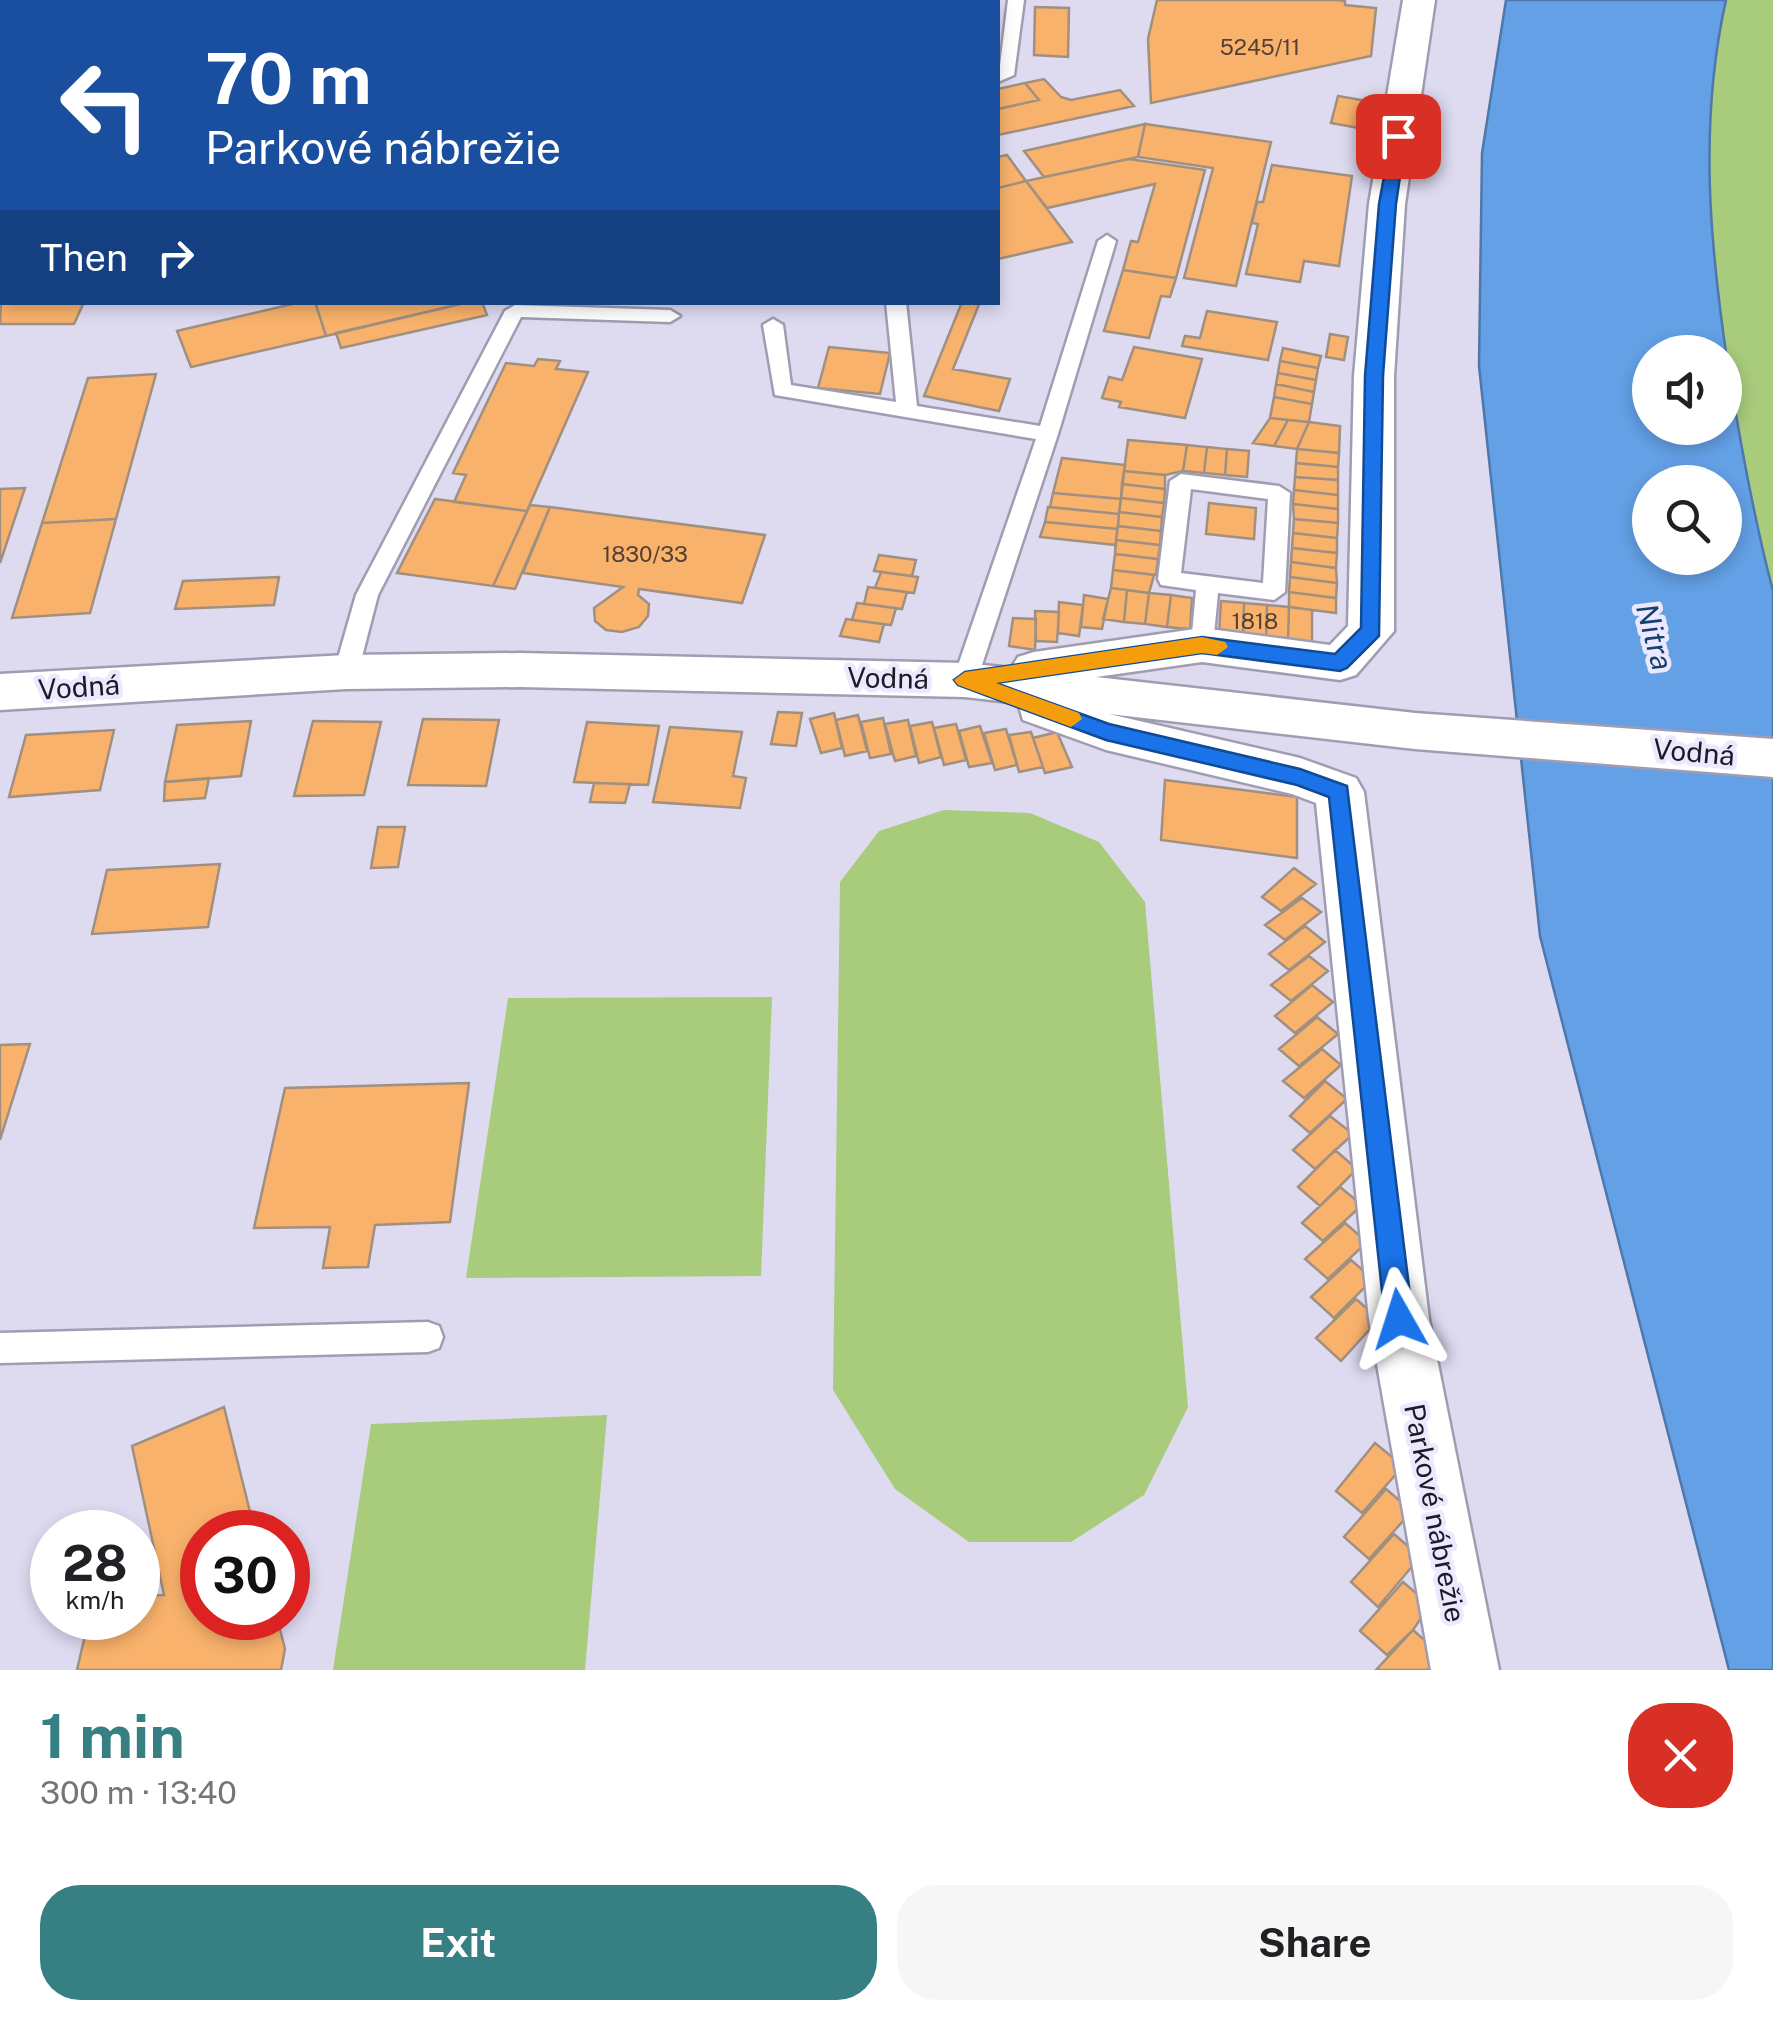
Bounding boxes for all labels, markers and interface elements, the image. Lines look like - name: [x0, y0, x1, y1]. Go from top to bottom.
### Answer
- house number: 5245/11: [1220, 34, 1300, 60]
- text: 70 m: [205, 37, 372, 120]
- icon: left: [40, 40, 170, 170]
- pin: [1356, 94, 1441, 179]
- icon: arrive: [1371, 109, 1426, 164]
- text: Parkové nábrežie: [205, 121, 561, 174]
- icon: right: [148, 230, 203, 285]
- text: Then: [40, 235, 128, 280]
- map controls: [1632, 335, 1742, 575]
- button: sound: [1632, 335, 1742, 445]
- button: search: [1632, 465, 1742, 575]
- house number: 1830/33: [602, 541, 688, 567]
- water label: Nitra: [1629, 600, 1681, 674]
- house number: 1818: [1232, 608, 1278, 634]
- street label: Vodná: [847, 660, 929, 695]
- street label: Vodná: [37, 667, 121, 706]
- street label: Vodná: [1652, 731, 1736, 772]
- position arrow: [1347, 1267, 1451, 1371]
- street label: Parkové nábrežie: [1398, 1401, 1473, 1625]
- speed limit sign: 30: [180, 1510, 310, 1640]
- text: 28: [62, 1533, 128, 1592]
- text: km/h: [66, 1585, 124, 1615]
- text: 1 min: [40, 1701, 185, 1772]
- button: close: [1628, 1703, 1733, 1808]
- text: 300 m · 13:40: [40, 1774, 237, 1811]
- button: Exit: [40, 1885, 877, 2000]
- button: Share: [897, 1885, 1733, 2000]

